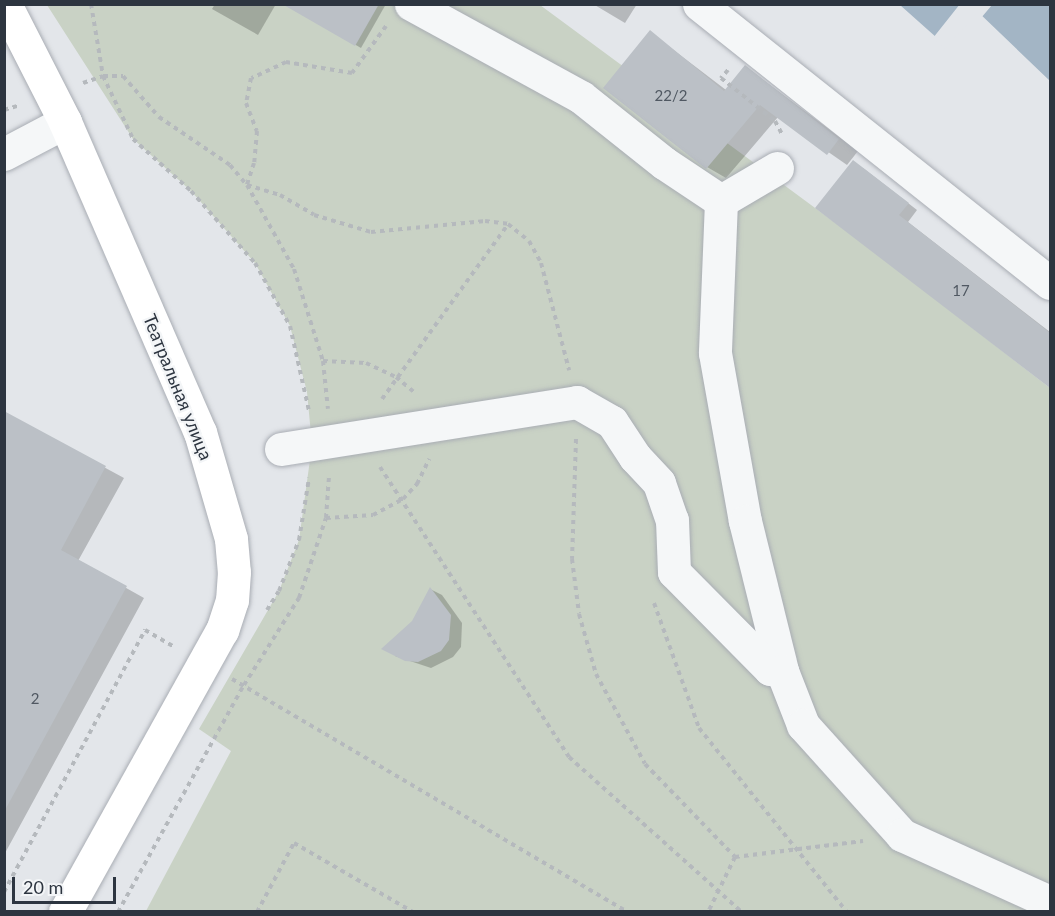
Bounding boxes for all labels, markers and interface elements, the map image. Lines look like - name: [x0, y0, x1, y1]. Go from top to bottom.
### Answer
- house number: 22/2: [655, 87, 687, 105]
- house number: 17: [952, 282, 970, 300]
- street label: Театральная улица: [139, 311, 217, 463]
- house number: 2: [31, 690, 39, 708]
- scale bar: [15, 865, 118, 903]
- text: 20 m: [23, 876, 63, 898]

